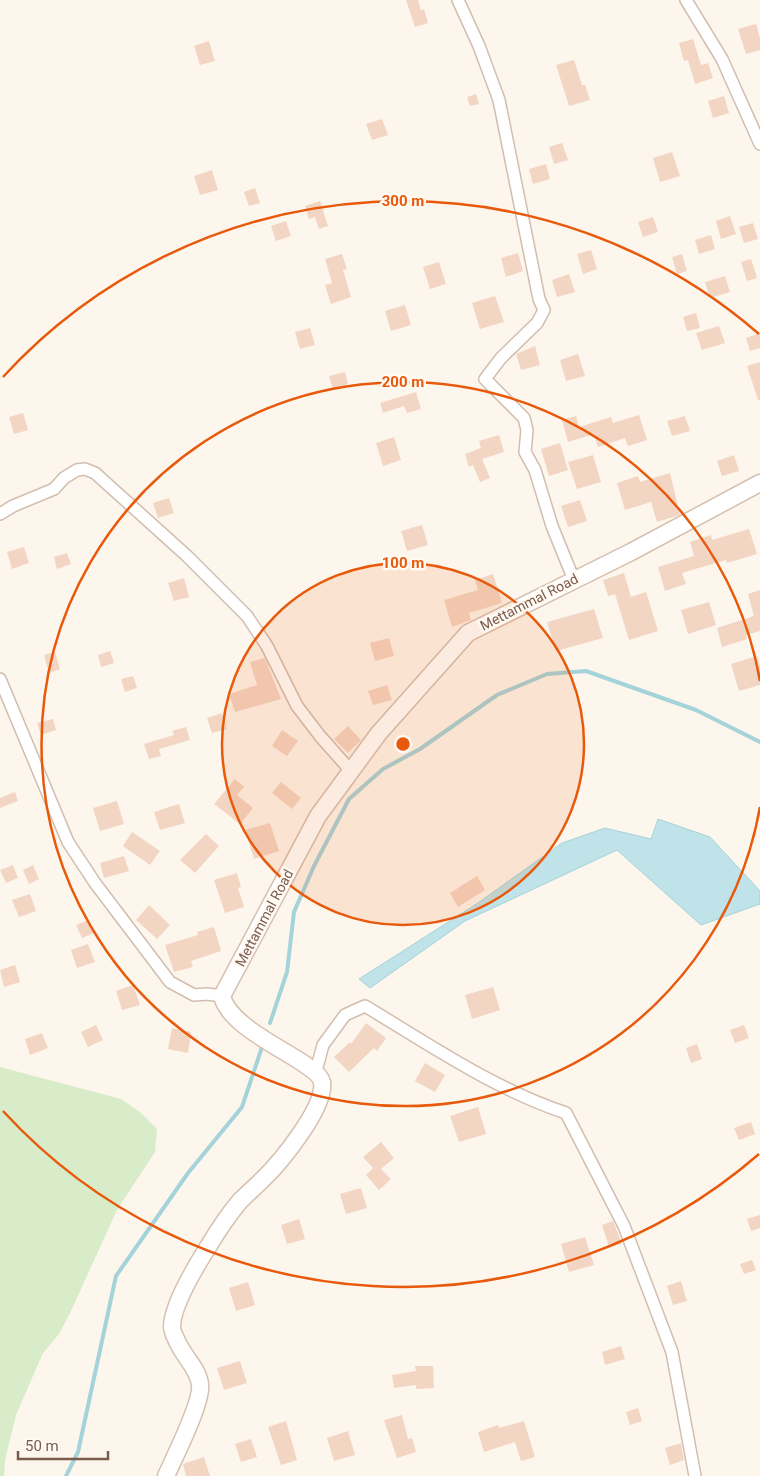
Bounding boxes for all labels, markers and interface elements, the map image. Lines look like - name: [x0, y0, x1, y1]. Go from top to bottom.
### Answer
- text: 300 m: [382, 192, 424, 210]
- text: 200 m: [382, 373, 424, 391]
- text: 100 m: [382, 554, 424, 572]
- street label: Mettammal Road: [477, 570, 581, 634]
- centre of rings: [394, 735, 412, 753]
- street label: Mettammal Road: [232, 867, 296, 969]
- scale bar: [18, 1428, 108, 1460]
- text: 50 m: [25, 1437, 59, 1455]

